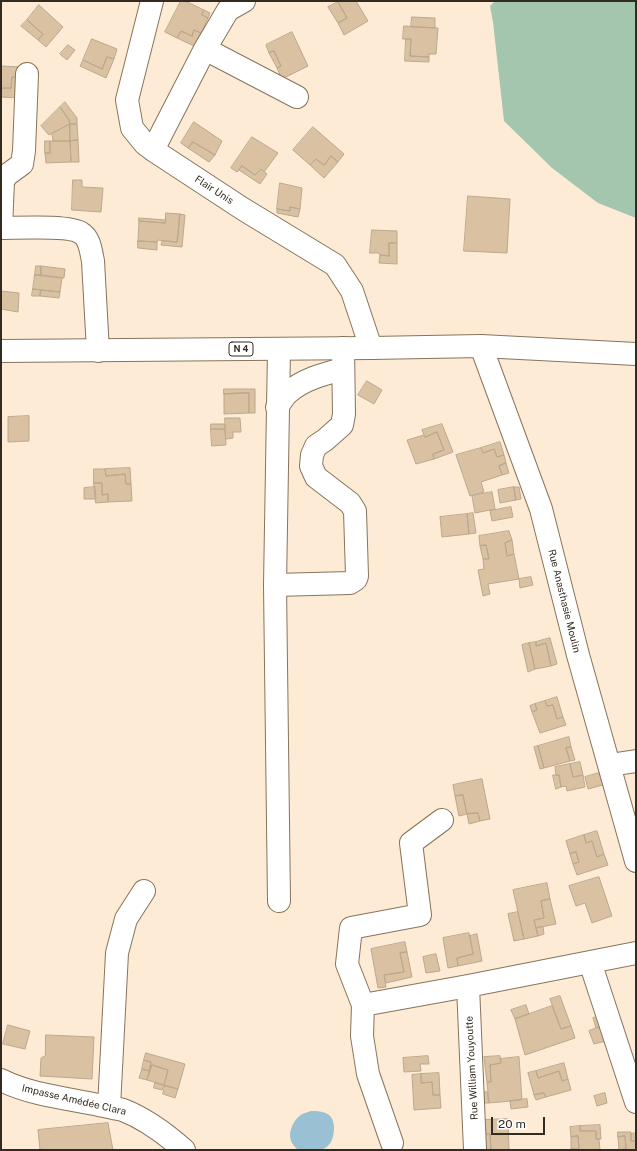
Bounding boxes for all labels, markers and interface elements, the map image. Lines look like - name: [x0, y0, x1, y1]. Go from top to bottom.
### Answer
- street label: Flair Unis: [192, 173, 236, 207]
- road number: N 4: [229, 342, 253, 356]
- street label: Rue Anasthasie Moulin: [545, 548, 583, 654]
- street label: Rue William Youyoutte: [463, 1016, 481, 1120]
- street label: Impasse Amédée Clara: [21, 1082, 127, 1118]
- scale bar: [493, 1109, 547, 1135]
- text: 20 m: [498, 1117, 526, 1131]

